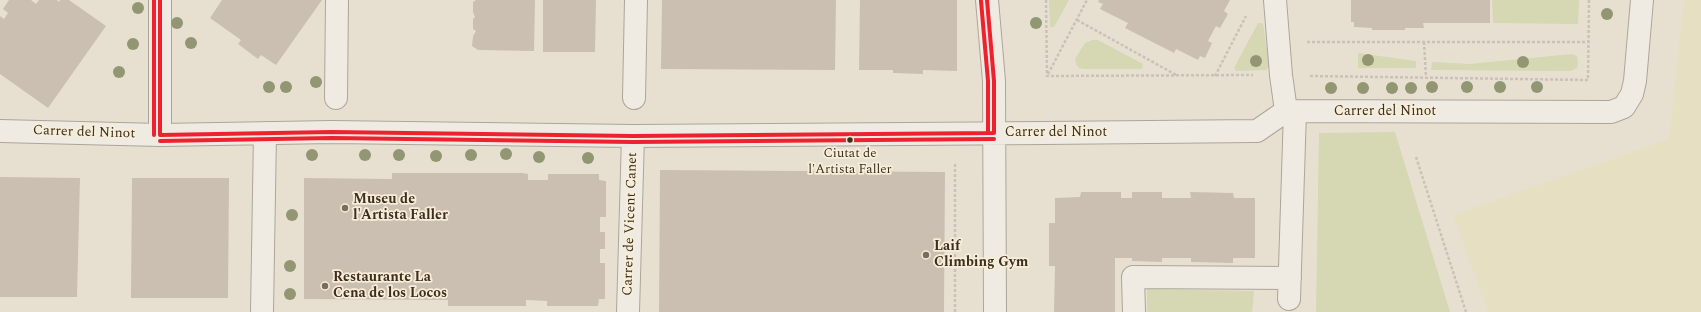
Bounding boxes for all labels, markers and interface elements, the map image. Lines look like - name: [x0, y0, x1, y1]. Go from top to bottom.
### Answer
- street label: Carrer del Ninot: [1334, 104, 1436, 120]
- street label: Carrer del Ninot: [33, 123, 135, 143]
- street label: Carrer del Ninot: [1005, 125, 1107, 141]
- marker: Ciutat de l'Artista Faller: [845, 135, 855, 145]
- place label: Ciutat de l'Artista Faller: [808, 146, 892, 177]
- street label: Carrer de Vicent Canet: [620, 152, 642, 296]
- place label: Museu de l'Artista Faller: [353, 192, 448, 224]
- marker: Museu de l'Artista Faller: [340, 203, 350, 213]
- place label: Laif Climbing Gym: [934, 239, 1028, 272]
- marker: Laif Climbing Gym: [921, 250, 931, 260]
- place label: Restaurante La Cena de los Locos: [333, 270, 447, 302]
- marker: Restaurante La Cena de los Locos: [320, 281, 330, 291]

